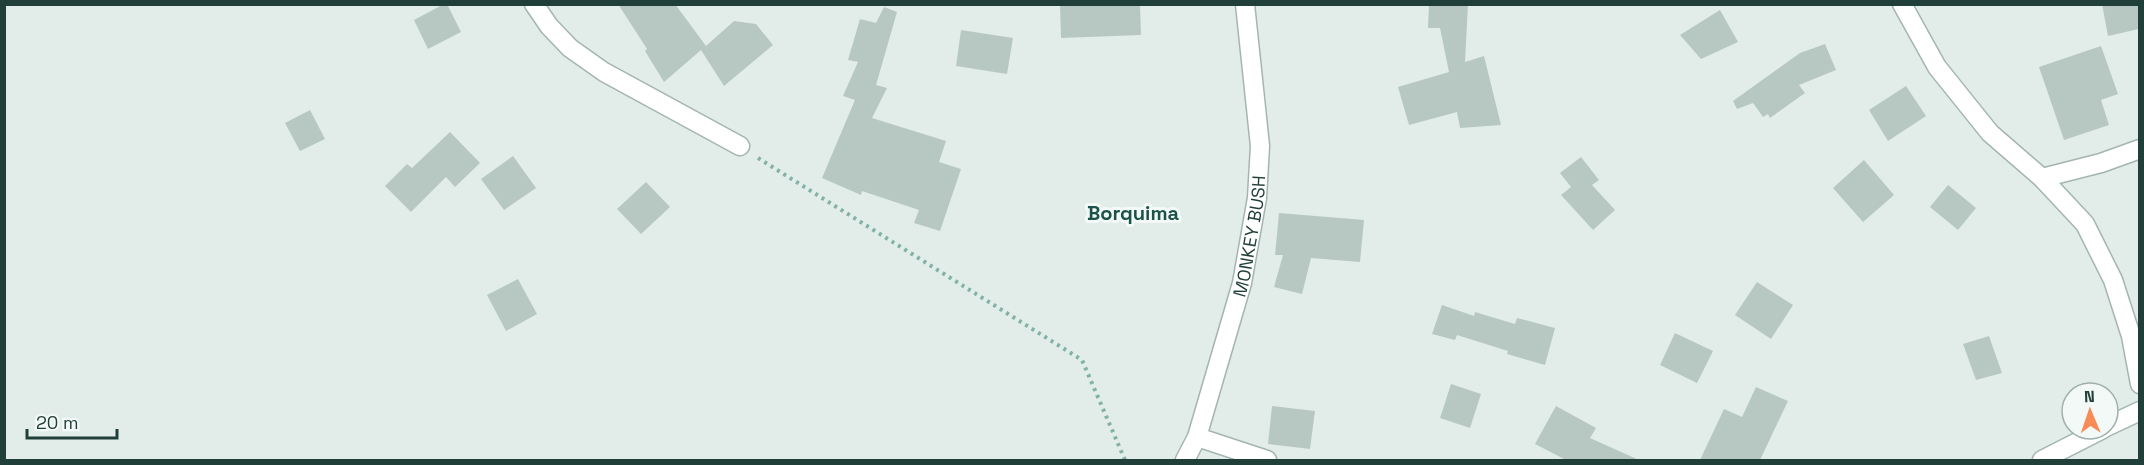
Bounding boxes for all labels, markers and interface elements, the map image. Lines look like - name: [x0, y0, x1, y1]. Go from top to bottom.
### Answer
- street label: MONKEY BUSH: [1227, 175, 1270, 299]
- district label: Borquima: [1087, 200, 1179, 226]
- north arrow: [2060, 381, 2120, 441]
- text: N: [2084, 386, 2095, 407]
- scale bar: [27, 402, 117, 440]
- text: 20 m: [36, 411, 79, 434]

